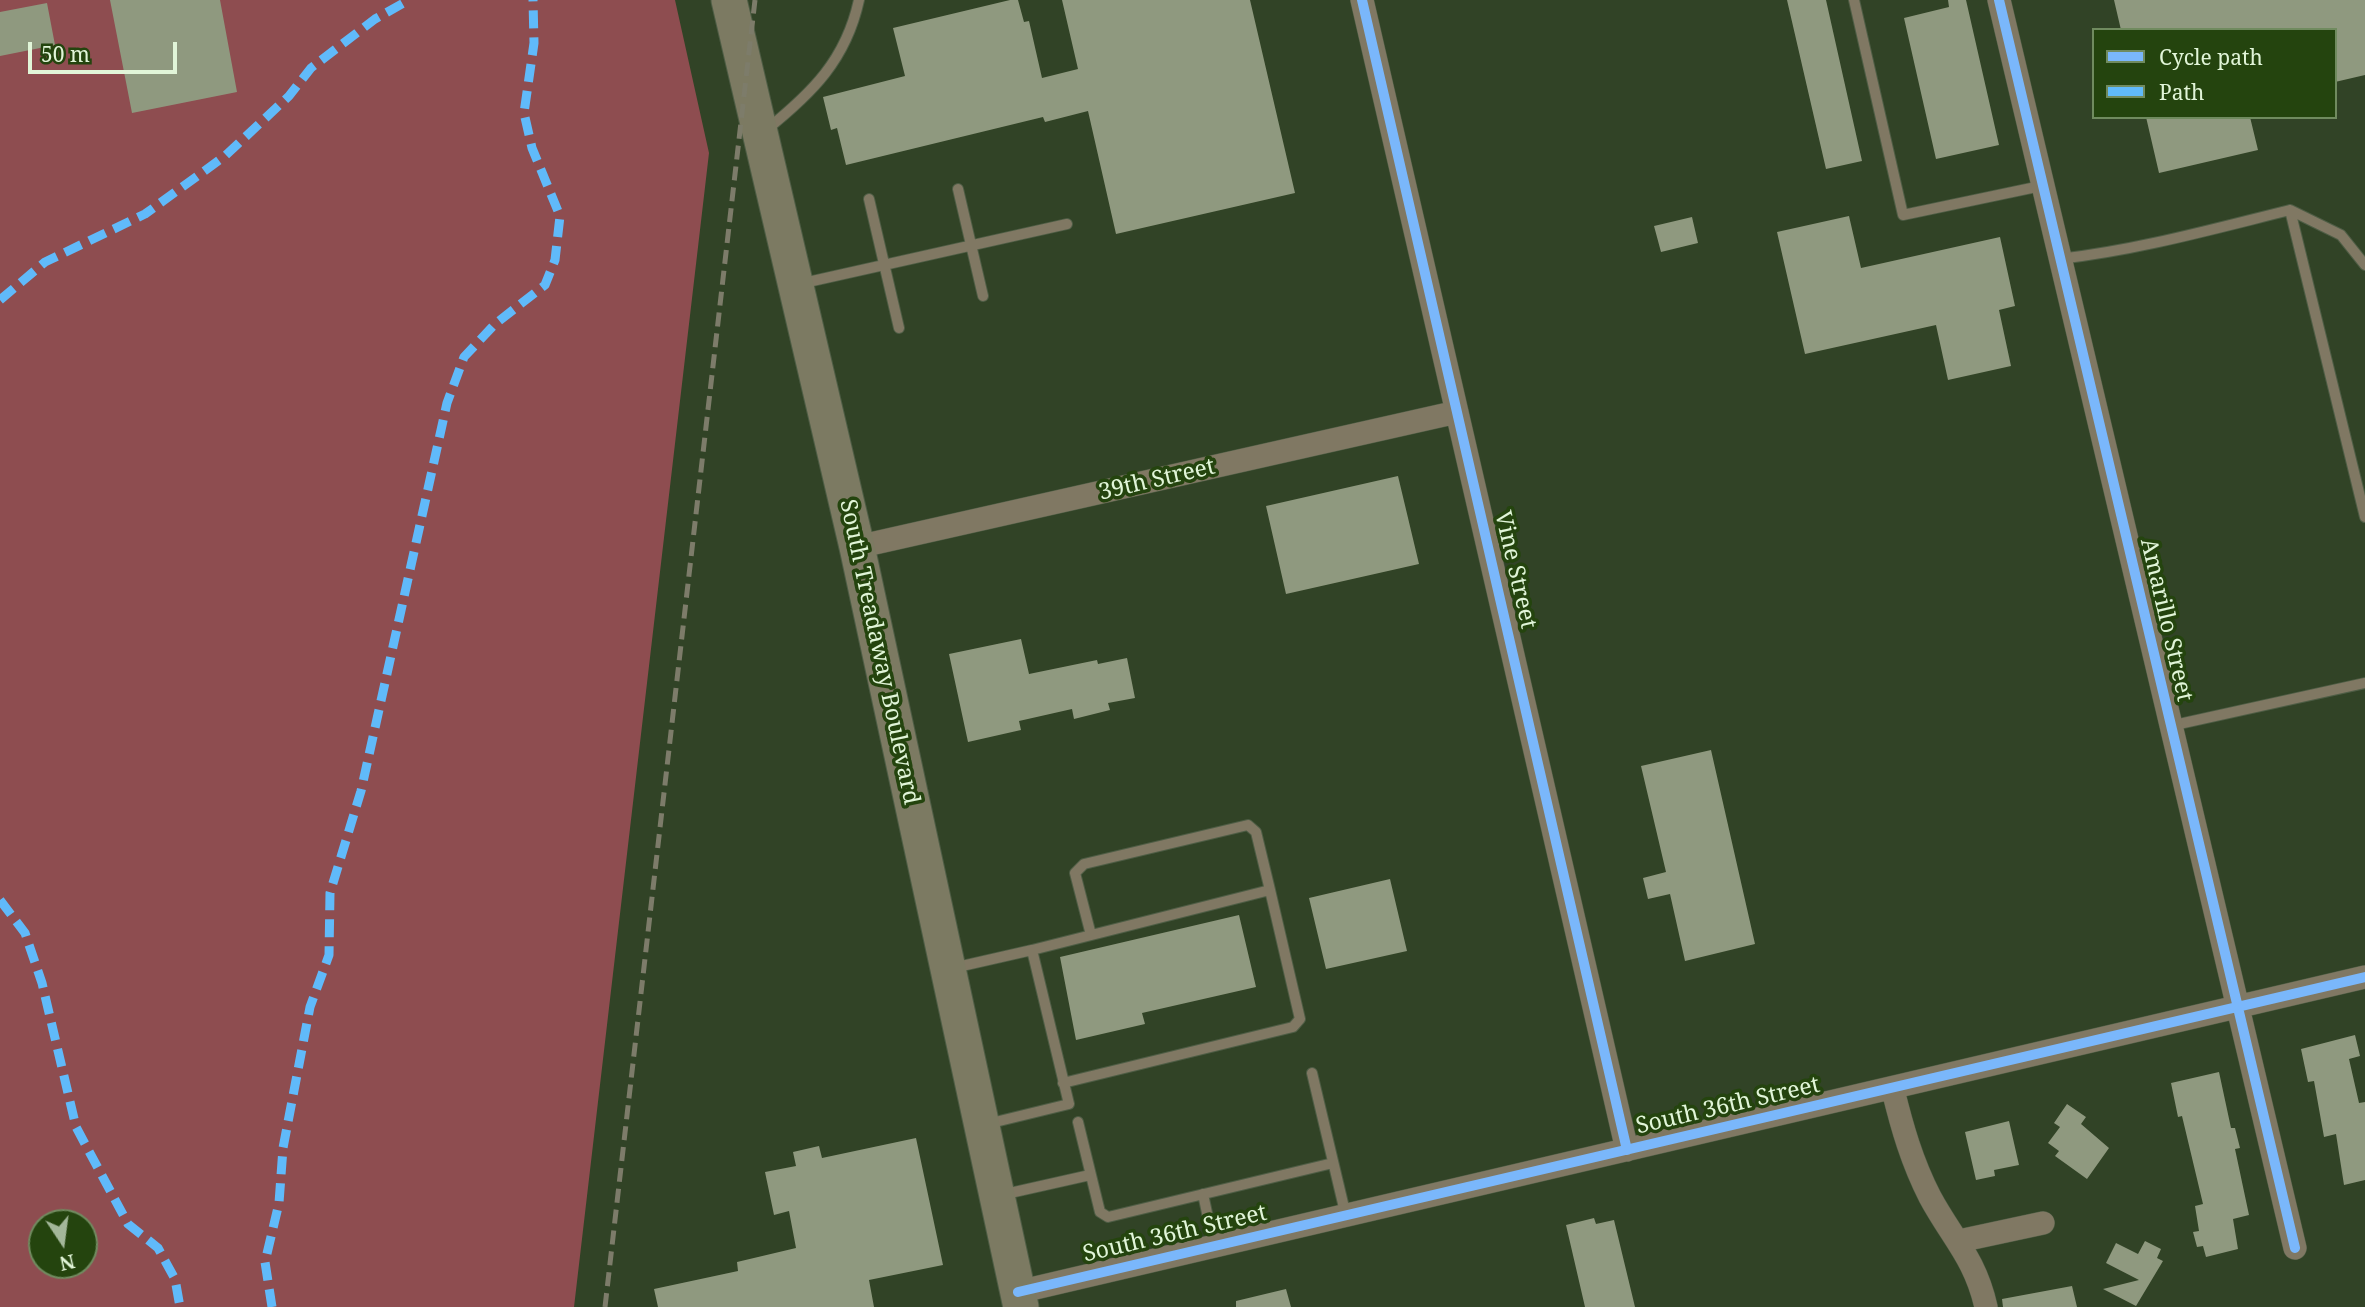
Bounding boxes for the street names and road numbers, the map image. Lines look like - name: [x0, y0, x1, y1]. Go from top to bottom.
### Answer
- street label: 39th Street: [1096, 453, 1218, 507]
- street label: South Treadaway Boulevard: [833, 497, 925, 807]
- street label: Vine Street: [1488, 508, 1542, 632]
- street label: Amarillo Street: [2134, 536, 2198, 704]
- street label: South 36th Street: [1633, 1071, 1823, 1141]
- street label: South 36th Street: [1080, 1199, 1270, 1269]

